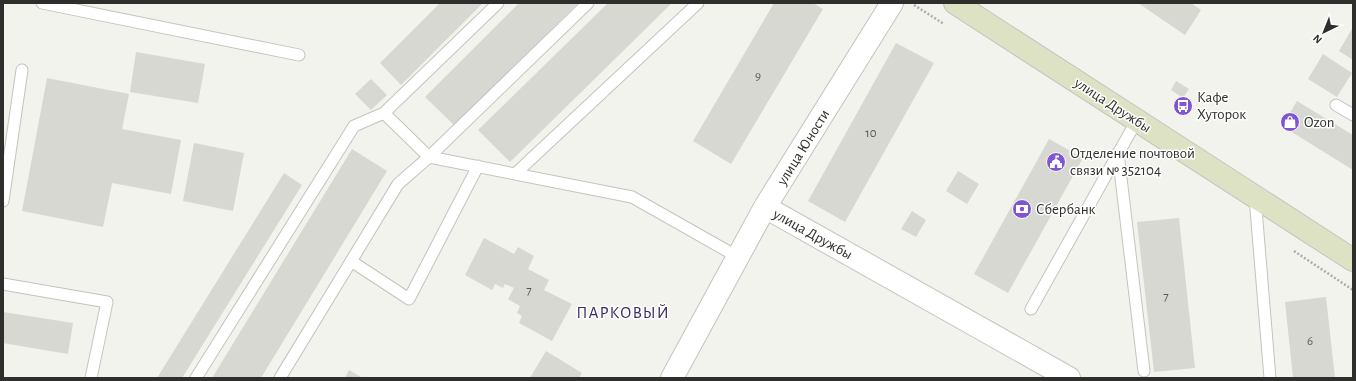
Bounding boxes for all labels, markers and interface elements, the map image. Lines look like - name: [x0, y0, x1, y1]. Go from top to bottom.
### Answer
- north arrow: [1304, 12, 1344, 52]
- text: N: [1311, 32, 1324, 46]
- house number: 9: [755, 70, 761, 83]
- street label: улица Дружбы: [1071, 75, 1154, 136]
- place label: Кафе Хуторок: [1197, 90, 1246, 122]
- bus stop icon: Кафе Хуторок: [1172, 95, 1194, 117]
- street label: улица Юности: [774, 107, 833, 189]
- shop icon: Ozon: [1279, 111, 1301, 133]
- place label: Ozon: [1304, 115, 1334, 130]
- house number: 10: [865, 127, 877, 140]
- place label: Отделение почтовой связи № 352104: [1070, 146, 1195, 178]
- public building icon: Отделение почтовой связи № 352104: [1045, 151, 1067, 173]
- bank icon: Сбербанк: [1011, 198, 1033, 220]
- place label: Сбербанк: [1036, 202, 1096, 217]
- street label: улица Дружбы: [770, 206, 855, 262]
- house number: 7: [526, 284, 532, 297]
- house number: 7: [1163, 290, 1169, 303]
- district label: ПАРКОВЫЙ: [576, 304, 670, 321]
- house number: 6: [1307, 335, 1313, 348]

